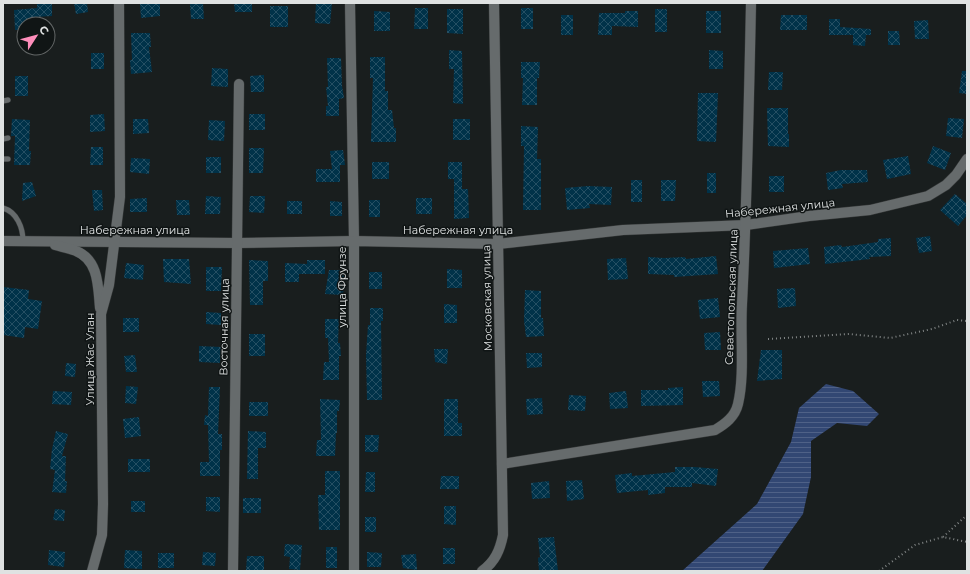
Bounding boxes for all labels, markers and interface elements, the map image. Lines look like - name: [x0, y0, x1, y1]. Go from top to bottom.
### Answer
- north arrow: [16, 16, 56, 56]
- text: С: [36, 23, 52, 37]
- street label: Набережная улица: [724, 195, 836, 221]
- street label: Набережная улица: [80, 223, 190, 237]
- street label: Набережная улица: [403, 223, 513, 237]
- street label: Севастопольская улица: [722, 229, 740, 365]
- street label: Московская улица: [479, 245, 495, 351]
- street label: улица Фрунзе: [335, 246, 349, 328]
- street label: Восточная улица: [216, 278, 232, 376]
- street label: Улица Жас Улан: [83, 313, 97, 405]

